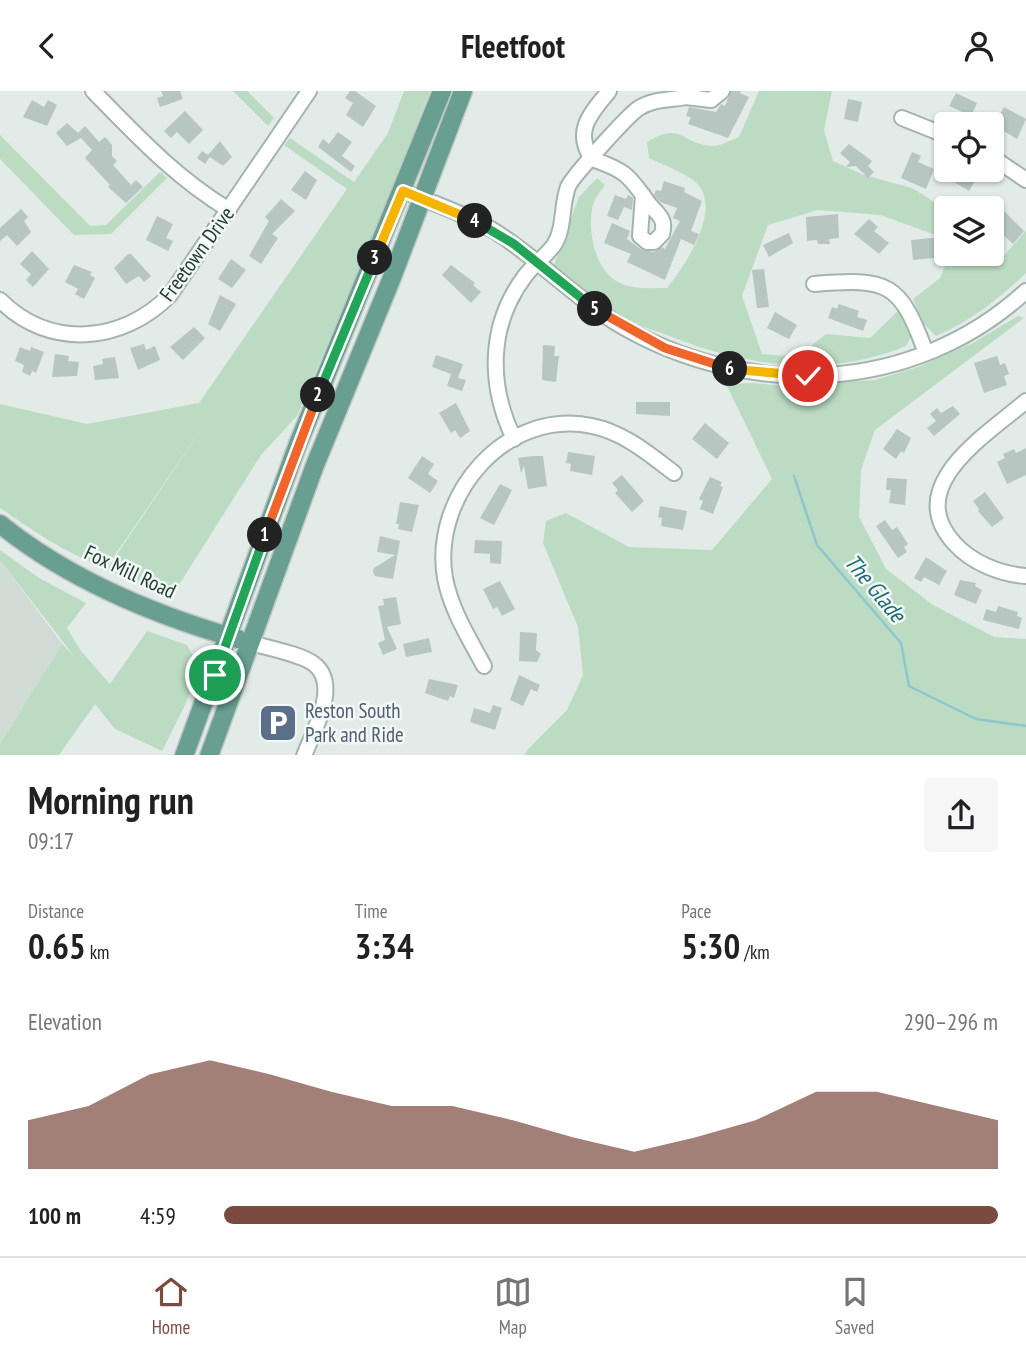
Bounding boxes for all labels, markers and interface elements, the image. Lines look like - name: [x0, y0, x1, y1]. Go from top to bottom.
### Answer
- text: Fleetfoot: [461, 25, 565, 67]
- icon: back: [28, 27, 66, 65]
- icon: person: [960, 27, 998, 65]
- map controls: [934, 112, 1004, 266]
- button: locate: [934, 112, 1004, 182]
- button: layers: [934, 196, 1004, 266]
- street label: Freetown Drive: [153, 201, 240, 306]
- pin: 4: [458, 204, 492, 239]
- text: 4: [470, 208, 479, 232]
- pin: 3: [358, 241, 392, 275]
- text: 3: [370, 245, 379, 269]
- pin: 5: [578, 291, 612, 326]
- text: 5: [590, 296, 599, 320]
- pin: [778, 346, 838, 406]
- pin: 6: [712, 351, 748, 387]
- text: 6: [725, 356, 734, 380]
- icon: check: [789, 357, 827, 395]
- pin: 2: [300, 377, 336, 413]
- text: 2: [313, 382, 322, 406]
- pin: 1: [247, 517, 282, 553]
- text: 1: [260, 522, 269, 546]
- street label: Fox Mill Road: [80, 539, 180, 604]
- water label: The Glade: [839, 548, 913, 629]
- pin: [185, 645, 245, 705]
- icon: arrive: [196, 656, 234, 694]
- place label: Reston South Park and Ride: [305, 697, 404, 748]
- parking icon: Reston South Park and Ride: [257, 702, 299, 744]
- text: Morning run: [28, 775, 194, 824]
- button: share: [924, 778, 998, 852]
- text: 09:17: [28, 826, 74, 855]
- text: Distance: [28, 899, 84, 923]
- text: Time: [355, 899, 388, 923]
- text: Pace: [681, 899, 711, 923]
- text: 0.65: [28, 923, 86, 969]
- text: 3:34: [355, 923, 414, 969]
- text: 5:30: [681, 923, 740, 969]
- text: km: [86, 940, 109, 964]
- text: /km: [740, 940, 770, 964]
- text: Elevation: [28, 1007, 102, 1036]
- text: 290–296 m: [904, 1007, 998, 1036]
- text: 100 m: [28, 1201, 81, 1230]
- text: 4:59: [140, 1201, 176, 1230]
- tab: Home: [152, 1273, 190, 1339]
- tab: Map: [494, 1273, 532, 1339]
- tab: Saved: [835, 1273, 874, 1339]

